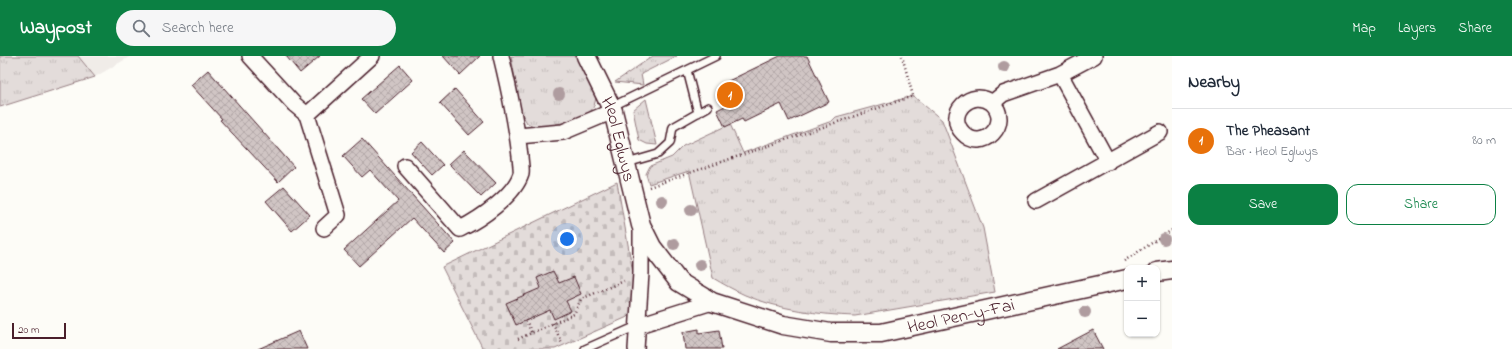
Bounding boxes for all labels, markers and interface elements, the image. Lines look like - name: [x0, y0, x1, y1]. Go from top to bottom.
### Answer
- search box: [116, 10, 396, 46]
- text: Waypost: [20, 15, 92, 42]
- icon: search: [130, 17, 152, 39]
- text: Search here: [162, 17, 234, 39]
- text: Map: [1352, 18, 1376, 39]
- text: Layers: [1398, 18, 1436, 39]
- text: Share: [1458, 18, 1492, 39]
- text: Nearby: [1188, 70, 1240, 95]
- pin: 1: [717, 80, 743, 110]
- street label: Heol Eglwys: [593, 93, 641, 185]
- text: The Pheasant: [1226, 120, 1310, 142]
- text: 1: [1199, 131, 1203, 150]
- text: 80 m: [1472, 131, 1496, 150]
- text: Bar · Heol Eglwys: [1226, 142, 1318, 161]
- button: Save: [1188, 184, 1338, 225]
- button: Share: [1346, 184, 1496, 225]
- your location: [557, 229, 577, 249]
- map controls: [1124, 265, 1160, 337]
- button: +: [1124, 265, 1160, 301]
- street label: Heol Pen-y-Fai: [905, 293, 1017, 342]
- button: −: [1124, 301, 1160, 337]
- scale bar: [12, 321, 66, 340]
- text: 20 m: [18, 322, 40, 338]

